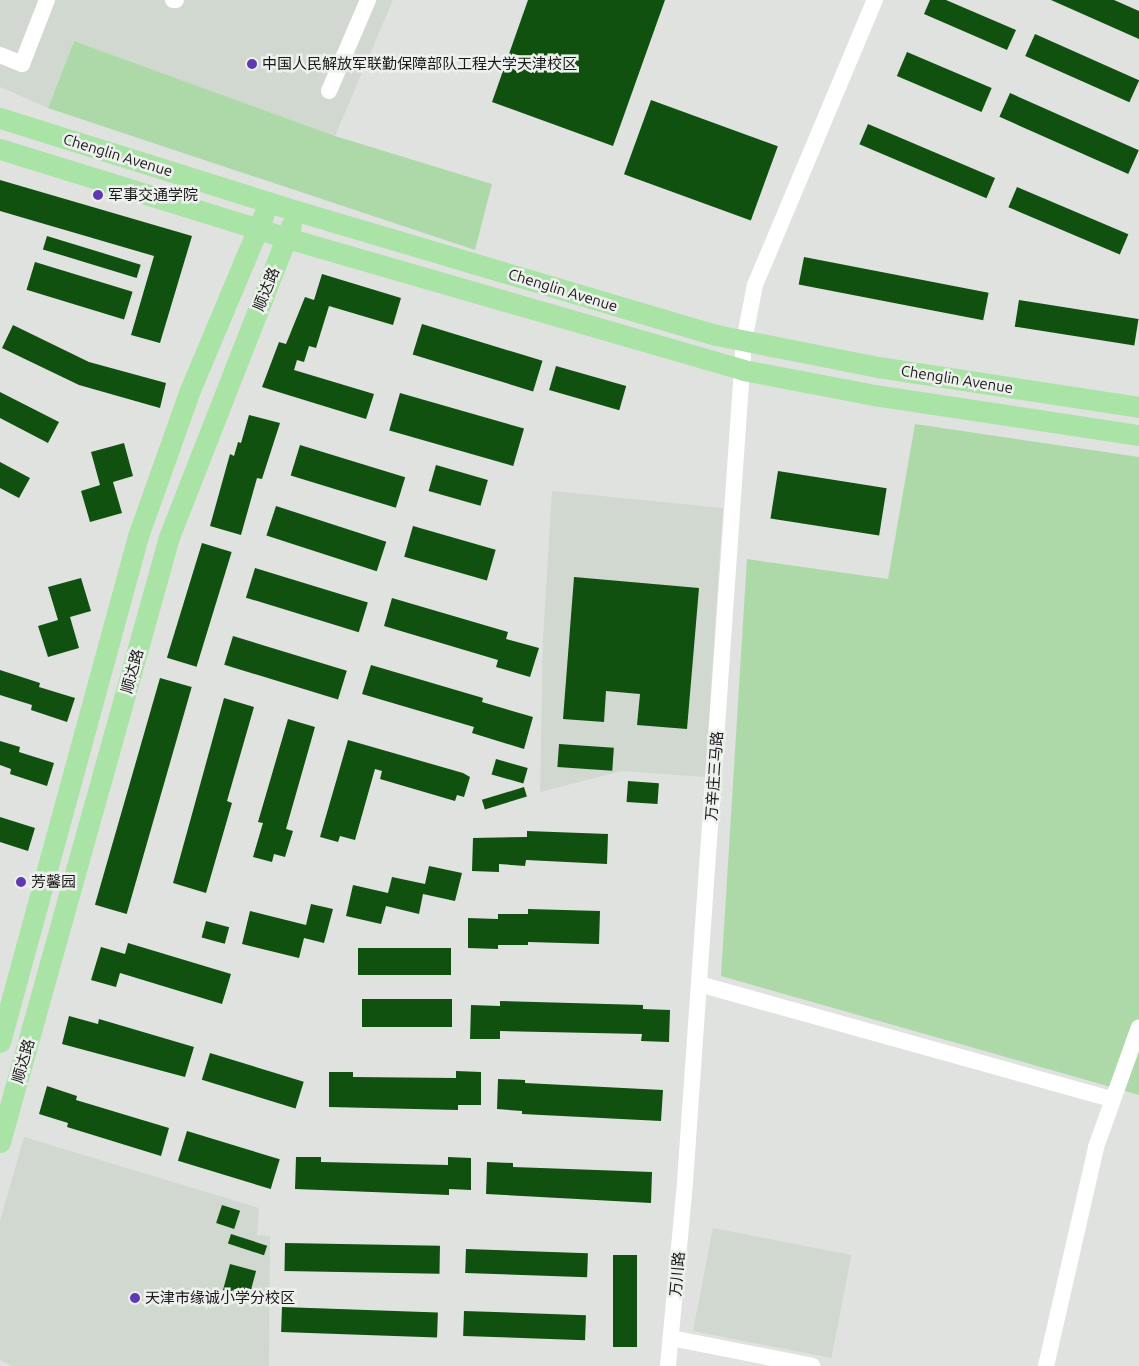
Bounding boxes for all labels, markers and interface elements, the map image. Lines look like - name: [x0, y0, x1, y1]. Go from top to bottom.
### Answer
- place label: 中国人民解放军联勤保障部队工程大学天津校区: [262, 55, 577, 73]
- marker: 中国人民解放军联勤保障部队工程大学天津校区: [246, 58, 258, 70]
- street label: Chenglin Avenue: [61, 130, 175, 180]
- place label: 军事交通学院: [108, 186, 198, 204]
- marker: 军事交通学院: [92, 189, 104, 201]
- street label: 顺达路: [249, 265, 283, 313]
- street label: Chenglin Avenue: [506, 265, 620, 315]
- street label: Chenglin Avenue: [900, 361, 1014, 397]
- street label: 顺达路: [117, 647, 147, 695]
- street label: 万辛庄三马路: [702, 730, 726, 822]
- place label: 芳馨园: [31, 873, 76, 891]
- marker: 芳馨园: [15, 876, 27, 888]
- street label: 顺达路: [8, 1037, 38, 1085]
- street label: 万川路: [666, 1251, 688, 1297]
- place label: 天津市缘诚小学分校区: [145, 1289, 295, 1307]
- marker: 天津市缘诚小学分校区: [129, 1292, 141, 1304]

